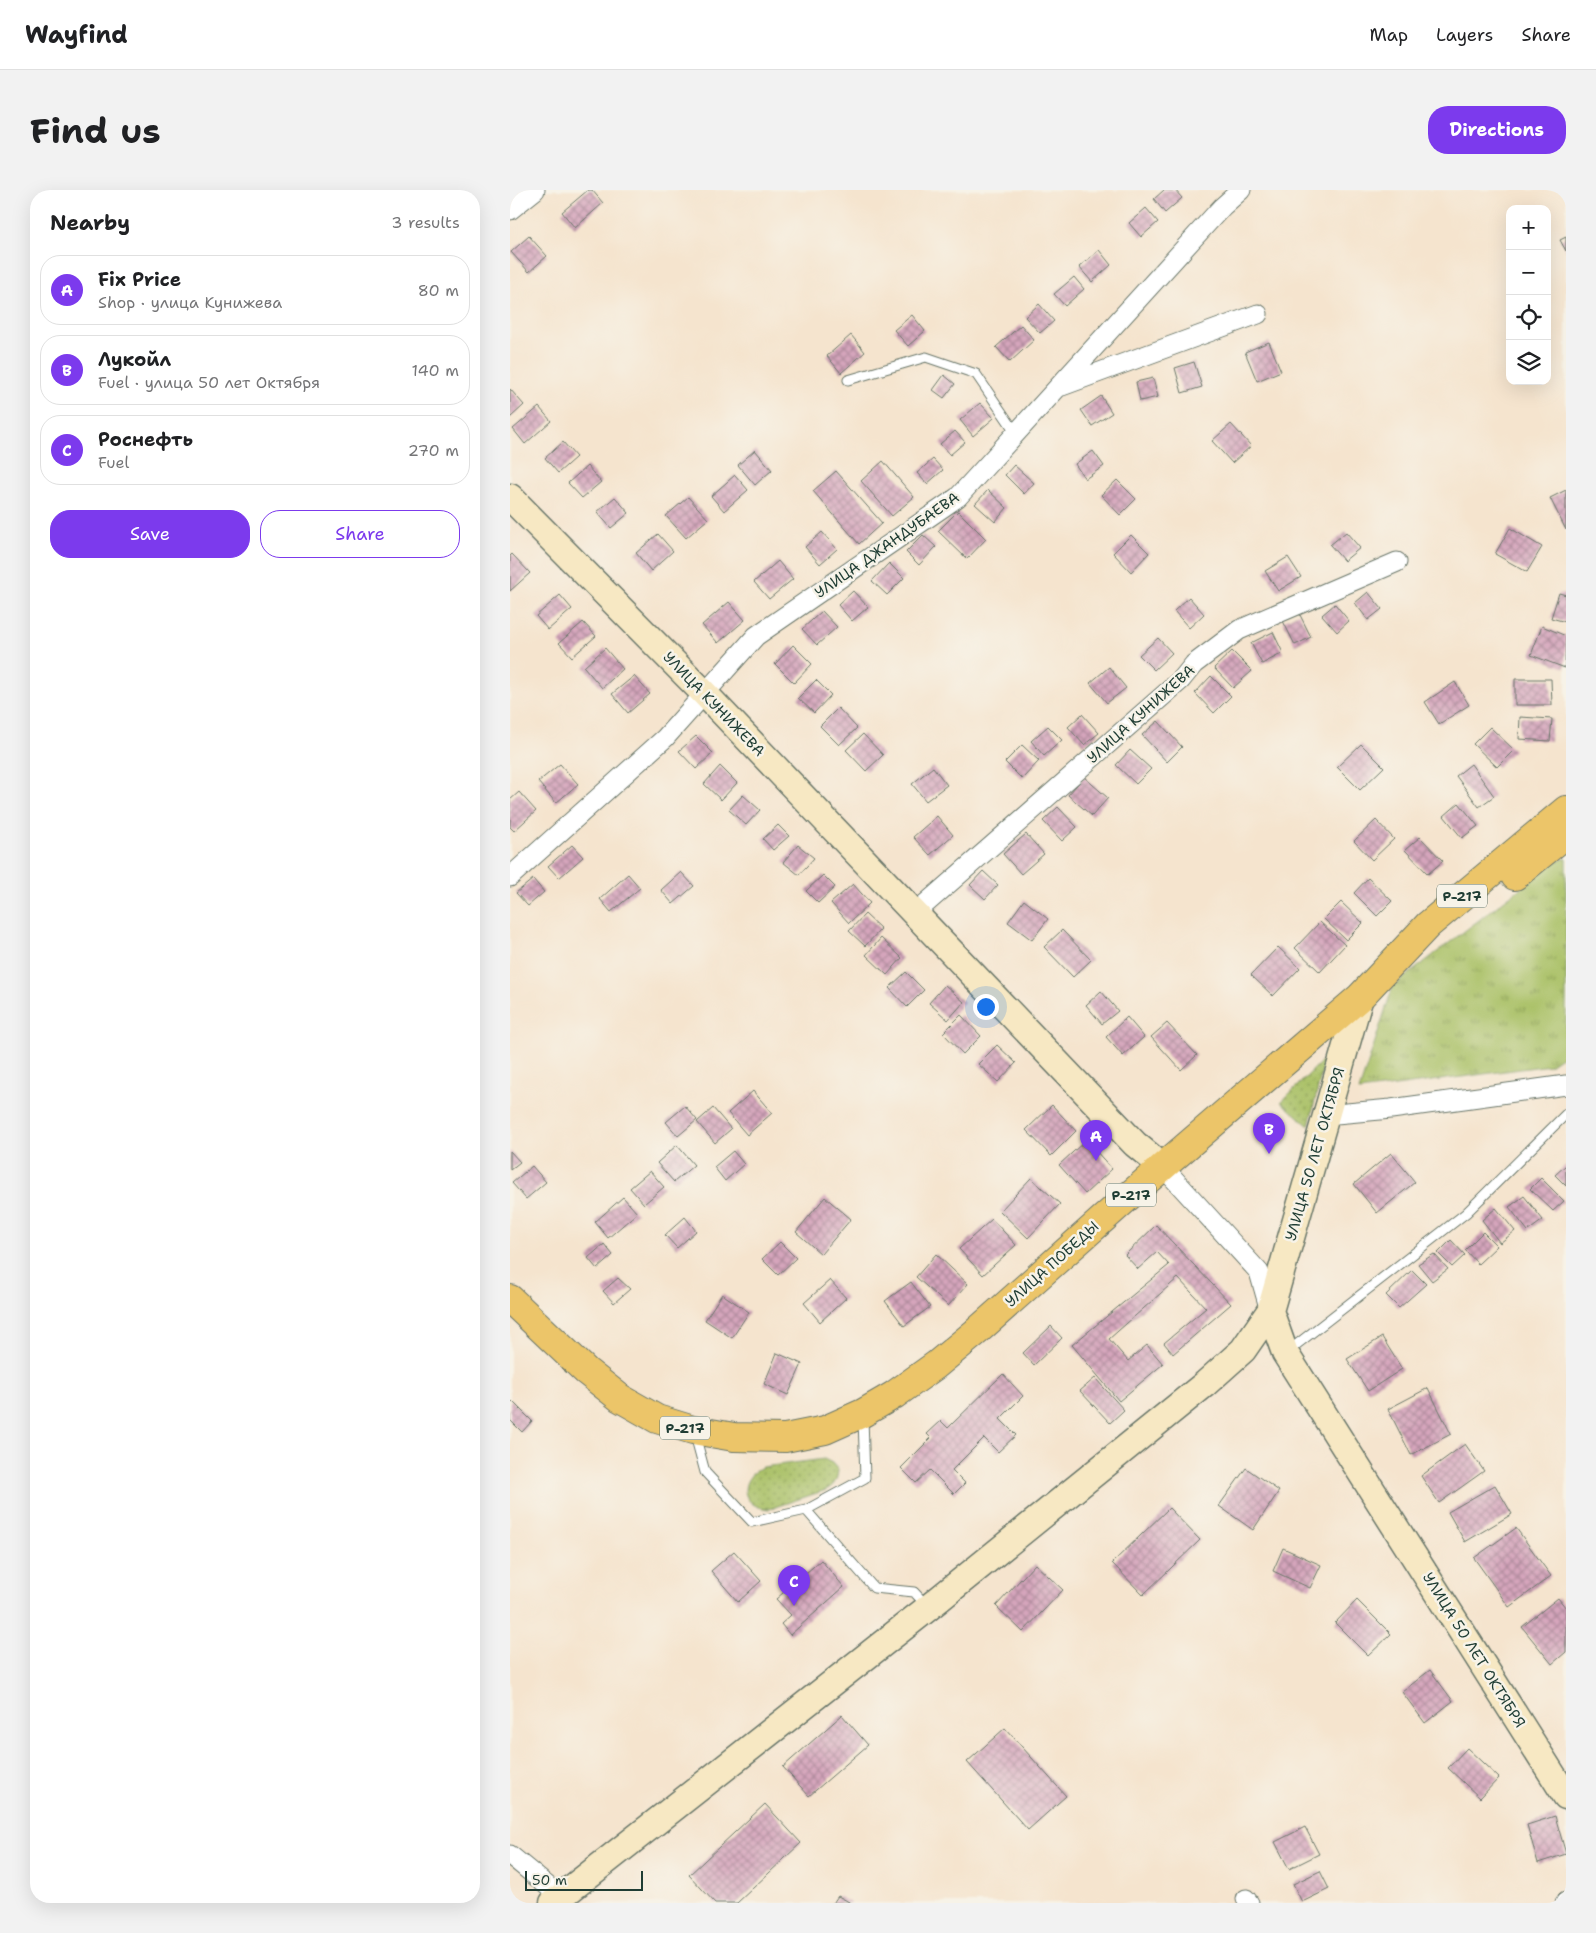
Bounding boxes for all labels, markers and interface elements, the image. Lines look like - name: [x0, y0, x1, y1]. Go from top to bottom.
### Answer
- text: Wayfind: [25, 19, 128, 51]
- text: Map: [1370, 23, 1408, 47]
- text: Layers: [1436, 23, 1493, 47]
- text: Share: [1521, 23, 1571, 47]
- button: Directions: [1428, 106, 1566, 154]
- text: Find us: [30, 107, 161, 154]
- map controls: [1506, 205, 1551, 385]
- button: +: [1506, 205, 1551, 250]
- text: Nearby: [50, 209, 130, 237]
- text: 3 results: [391, 212, 460, 233]
- button: −: [1506, 250, 1551, 295]
- text: Fix Price: [98, 267, 181, 292]
- text: A: [61, 280, 73, 301]
- text: 80 m: [418, 280, 459, 301]
- text: Shop · улица Кунижева: [98, 292, 282, 313]
- button: locate: [1506, 295, 1551, 340]
- button: layers: [1506, 340, 1551, 385]
- text: Лукойл: [98, 347, 171, 372]
- text: B: [62, 360, 72, 381]
- text: 140 m: [412, 360, 459, 381]
- text: Fuel · улица 50 лет Октября: [98, 372, 320, 393]
- text: Роснефть: [98, 427, 193, 452]
- text: C: [62, 440, 72, 461]
- text: 270 m: [408, 440, 459, 461]
- text: Fuel: [98, 452, 129, 473]
- street label: УЛИЦА ДЖАНДУБАЕВА: [811, 487, 963, 603]
- button: Save: [50, 510, 250, 558]
- button: Share: [260, 510, 460, 558]
- street label: УЛИЦА КУНИЖЕВА: [659, 647, 769, 761]
- street label: УЛИЦА КУНИЖЕВА: [1083, 660, 1199, 768]
- road number: Р-217: [1437, 884, 1487, 908]
- your location: [973, 994, 999, 1020]
- street label: УЛИЦА 50 ЛЕТ ОКТЯБРЯ: [1281, 1065, 1349, 1243]
- pin: B: [1253, 1113, 1285, 1154]
- pin: A: [1080, 1120, 1112, 1161]
- road number: Р-217: [1106, 1184, 1156, 1206]
- street label: УЛИЦА ПОБЕДЫ: [1001, 1217, 1103, 1311]
- road number: Р-217: [660, 1416, 710, 1440]
- pin: C: [778, 1565, 810, 1606]
- street label: УЛИЦА 50 ЛЕТ ОКТЯБРЯ: [1418, 1569, 1530, 1731]
- scale bar: [525, 1868, 642, 1891]
- text: 50 m: [532, 1871, 567, 1889]

